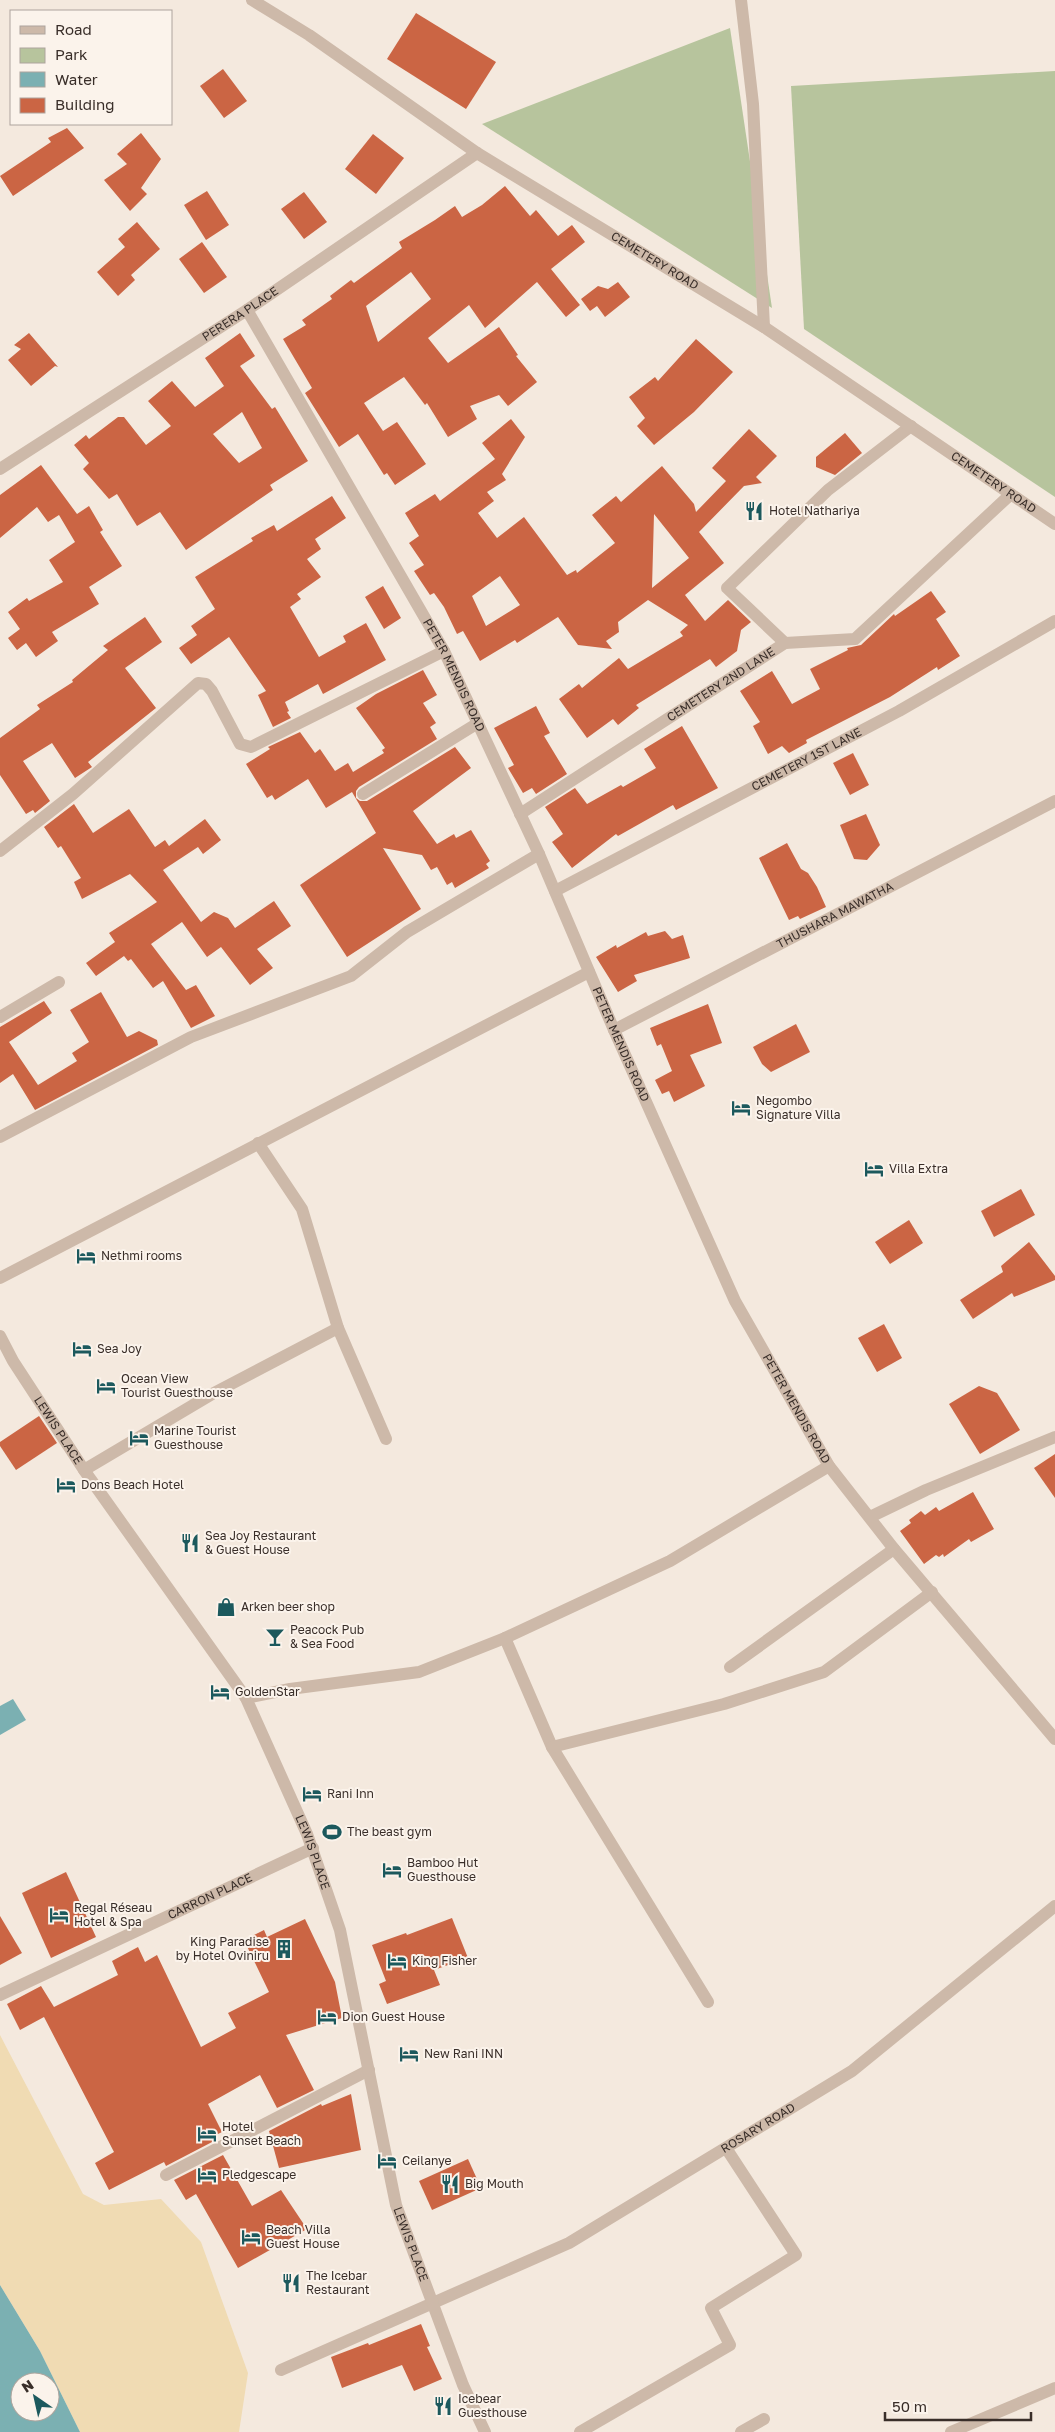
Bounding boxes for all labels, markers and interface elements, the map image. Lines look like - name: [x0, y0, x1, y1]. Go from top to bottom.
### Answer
- legend: [10, 10, 172, 125]
- text: Road: [55, 20, 92, 38]
- text: Park: [55, 45, 88, 63]
- text: Water: [55, 70, 98, 88]
- text: Building: [55, 95, 115, 113]
- street label: CEMETERY ROAD: [608, 228, 702, 293]
- street label: PERERA PLACE: [199, 283, 281, 344]
- street label: CEMETERY ROAD: [948, 448, 1039, 516]
- restaurant icon: Hotel Nathariya: [743, 500, 765, 522]
- place label: Hotel Nathariya: [769, 503, 860, 518]
- street label: PETER MENDIS ROAD: [420, 616, 489, 734]
- street label: CEMETERY 2ND LANE: [664, 644, 777, 724]
- street label: CEMETERY 1ST LANE: [749, 724, 864, 794]
- street label: THUSHARA MAWATHA: [774, 878, 896, 951]
- street label: PETER MENDIS ROAD: [589, 984, 653, 1104]
- place label: Negombo Signature Villa: [756, 1093, 841, 1122]
- hotel icon: Negombo Signature Villa: [730, 1097, 752, 1119]
- hotel icon: Villa Extra: [863, 1158, 885, 1180]
- place label: Villa Extra: [889, 1161, 948, 1176]
- hotel icon: Nethmi rooms: [75, 1245, 97, 1267]
- place label: Nethmi rooms: [101, 1248, 182, 1263]
- hotel icon: Sea Joy: [71, 1338, 93, 1360]
- place label: Sea Joy: [97, 1341, 142, 1356]
- street label: PETER MENDIS ROAD: [760, 1351, 834, 1466]
- place label: Ocean View Tourist Guesthouse: [121, 1371, 233, 1400]
- hotel icon: Ocean View Tourist Guesthouse: [95, 1375, 117, 1397]
- street label: LEWIS PLACE: [31, 1393, 86, 1467]
- place label: Marine Tourist Guesthouse: [154, 1423, 236, 1452]
- hotel icon: Marine Tourist Guesthouse: [128, 1427, 150, 1449]
- hotel icon: Dons Beach Hotel: [55, 1474, 77, 1496]
- place label: Dons Beach Hotel: [81, 1477, 184, 1492]
- place label: Sea Joy Restaurant & Guest House: [205, 1528, 317, 1557]
- restaurant icon: Sea Joy Restaurant & Guest House: [179, 1532, 201, 1554]
- shop icon: Arken beer shop: [215, 1596, 237, 1618]
- place label: Arken beer shop: [241, 1599, 335, 1614]
- place label: Peacock Pub & Sea Food: [290, 1622, 364, 1651]
- bar icon: Peacock Pub & Sea Food: [264, 1626, 286, 1648]
- hotel icon: GoldenStar: [209, 1681, 231, 1703]
- place label: GoldenStar: [235, 1684, 300, 1699]
- hotel icon: Rani Inn: [301, 1783, 323, 1805]
- place label: Rani Inn: [327, 1786, 374, 1801]
- street label: LEWIS PLACE: [292, 1812, 334, 1891]
- sports icon: The beast gym: [321, 1821, 343, 1843]
- place label: The beast gym: [347, 1824, 432, 1839]
- place label: Bamboo Hut Guesthouse: [407, 1855, 479, 1884]
- hotel icon: Bamboo Hut Guesthouse: [381, 1859, 403, 1881]
- street label: CARRON PLACE: [165, 1870, 254, 1922]
- place label: Regal Réseau Hotel & Spa: [74, 1900, 152, 1929]
- hotel icon: Regal Réseau Hotel & Spa: [48, 1904, 70, 1926]
- place label: King Paradise by Hotel Oviniru: [176, 1934, 269, 1963]
- building icon: King Paradise by Hotel Oviniru: [273, 1938, 295, 1960]
- hotel icon: King Fisher: [386, 1950, 408, 1972]
- place label: King Fisher: [412, 1953, 477, 1968]
- hotel icon: Dion Guest House: [316, 2006, 338, 2028]
- place label: Dion Guest House: [342, 2009, 445, 2024]
- hotel icon: New Rani INN: [398, 2043, 420, 2065]
- place label: New Rani INN: [424, 2046, 503, 2061]
- street label: ROSARY ROAD: [718, 2099, 798, 2156]
- place label: Hotel Sunset Beach: [222, 2119, 301, 2148]
- hotel icon: Hotel Sunset Beach: [196, 2123, 218, 2145]
- hotel icon: Ceilanye: [376, 2150, 398, 2172]
- place label: Ceilanye: [402, 2153, 452, 2168]
- hotel icon: Pledgescape: [196, 2164, 218, 2186]
- place label: Pledgescape: [222, 2167, 296, 2182]
- restaurant icon: Big Mouth: [439, 2173, 461, 2195]
- place label: Big Mouth: [465, 2176, 524, 2191]
- street label: LEWIS PLACE: [390, 2205, 432, 2283]
- place label: Beach Villa Guest House: [266, 2222, 340, 2251]
- hotel icon: Beach Villa Guest House: [240, 2226, 262, 2248]
- place label: The Icebar Restaurant: [306, 2268, 370, 2297]
- restaurant icon: The Icebar Restaurant: [280, 2272, 302, 2294]
- north arrow: [10, 2372, 60, 2422]
- text: N: [18, 2376, 37, 2396]
- scale bar: [885, 2390, 1031, 2422]
- place label: Icebear Guesthouse: [458, 2391, 527, 2420]
- restaurant icon: Icebear Guesthouse: [432, 2395, 454, 2417]
- text: 50 m: [892, 2397, 927, 2415]

